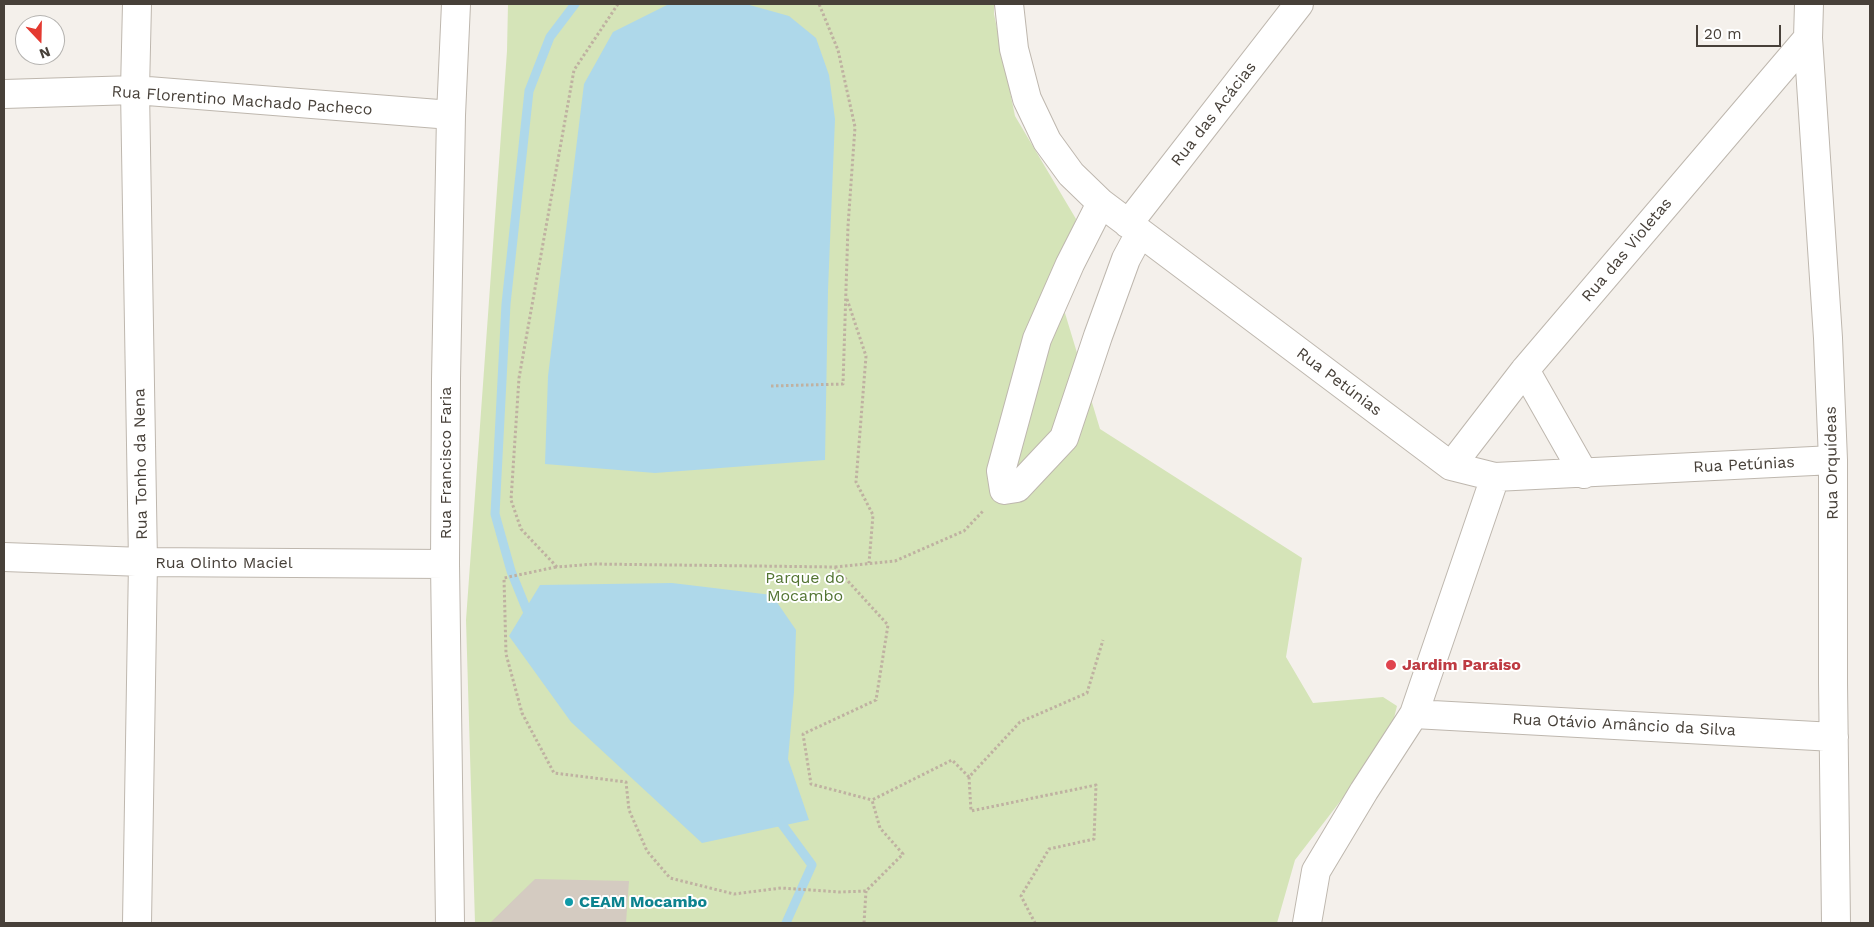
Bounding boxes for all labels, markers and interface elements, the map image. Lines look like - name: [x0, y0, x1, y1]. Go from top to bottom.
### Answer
- north arrow: [15, 15, 65, 65]
- scale bar: [1699, 15, 1784, 47]
- text: 20 m: [1704, 25, 1742, 43]
- text: N: [37, 44, 53, 62]
- street label: Rua das Acácias: [1167, 58, 1261, 170]
- street label: Rua Florentino Machado Pacheco: [111, 82, 373, 120]
- street label: Rua das Violetas: [1578, 194, 1676, 306]
- street label: Rua Petúnias: [1293, 344, 1385, 420]
- street label: Rua Francisco Faria: [436, 387, 456, 539]
- street label: Rua Tonho da Nena: [130, 388, 152, 540]
- street label: Rua Orquídeas: [1821, 406, 1843, 520]
- street label: Rua Petúnias: [1693, 453, 1795, 477]
- street label: Rua Olinto Maciel: [155, 553, 293, 573]
- park label: Parque do Mocambo: [765, 568, 845, 606]
- place label: Jardim Paraiso: [1402, 655, 1521, 675]
- marker: Jardim Paraiso: [1384, 658, 1398, 672]
- street label: Rua Otávio Amâncio da Silva: [1512, 710, 1736, 740]
- place label: CEAM Mocambo: [579, 892, 707, 912]
- marker: CEAM Mocambo: [563, 896, 575, 908]

